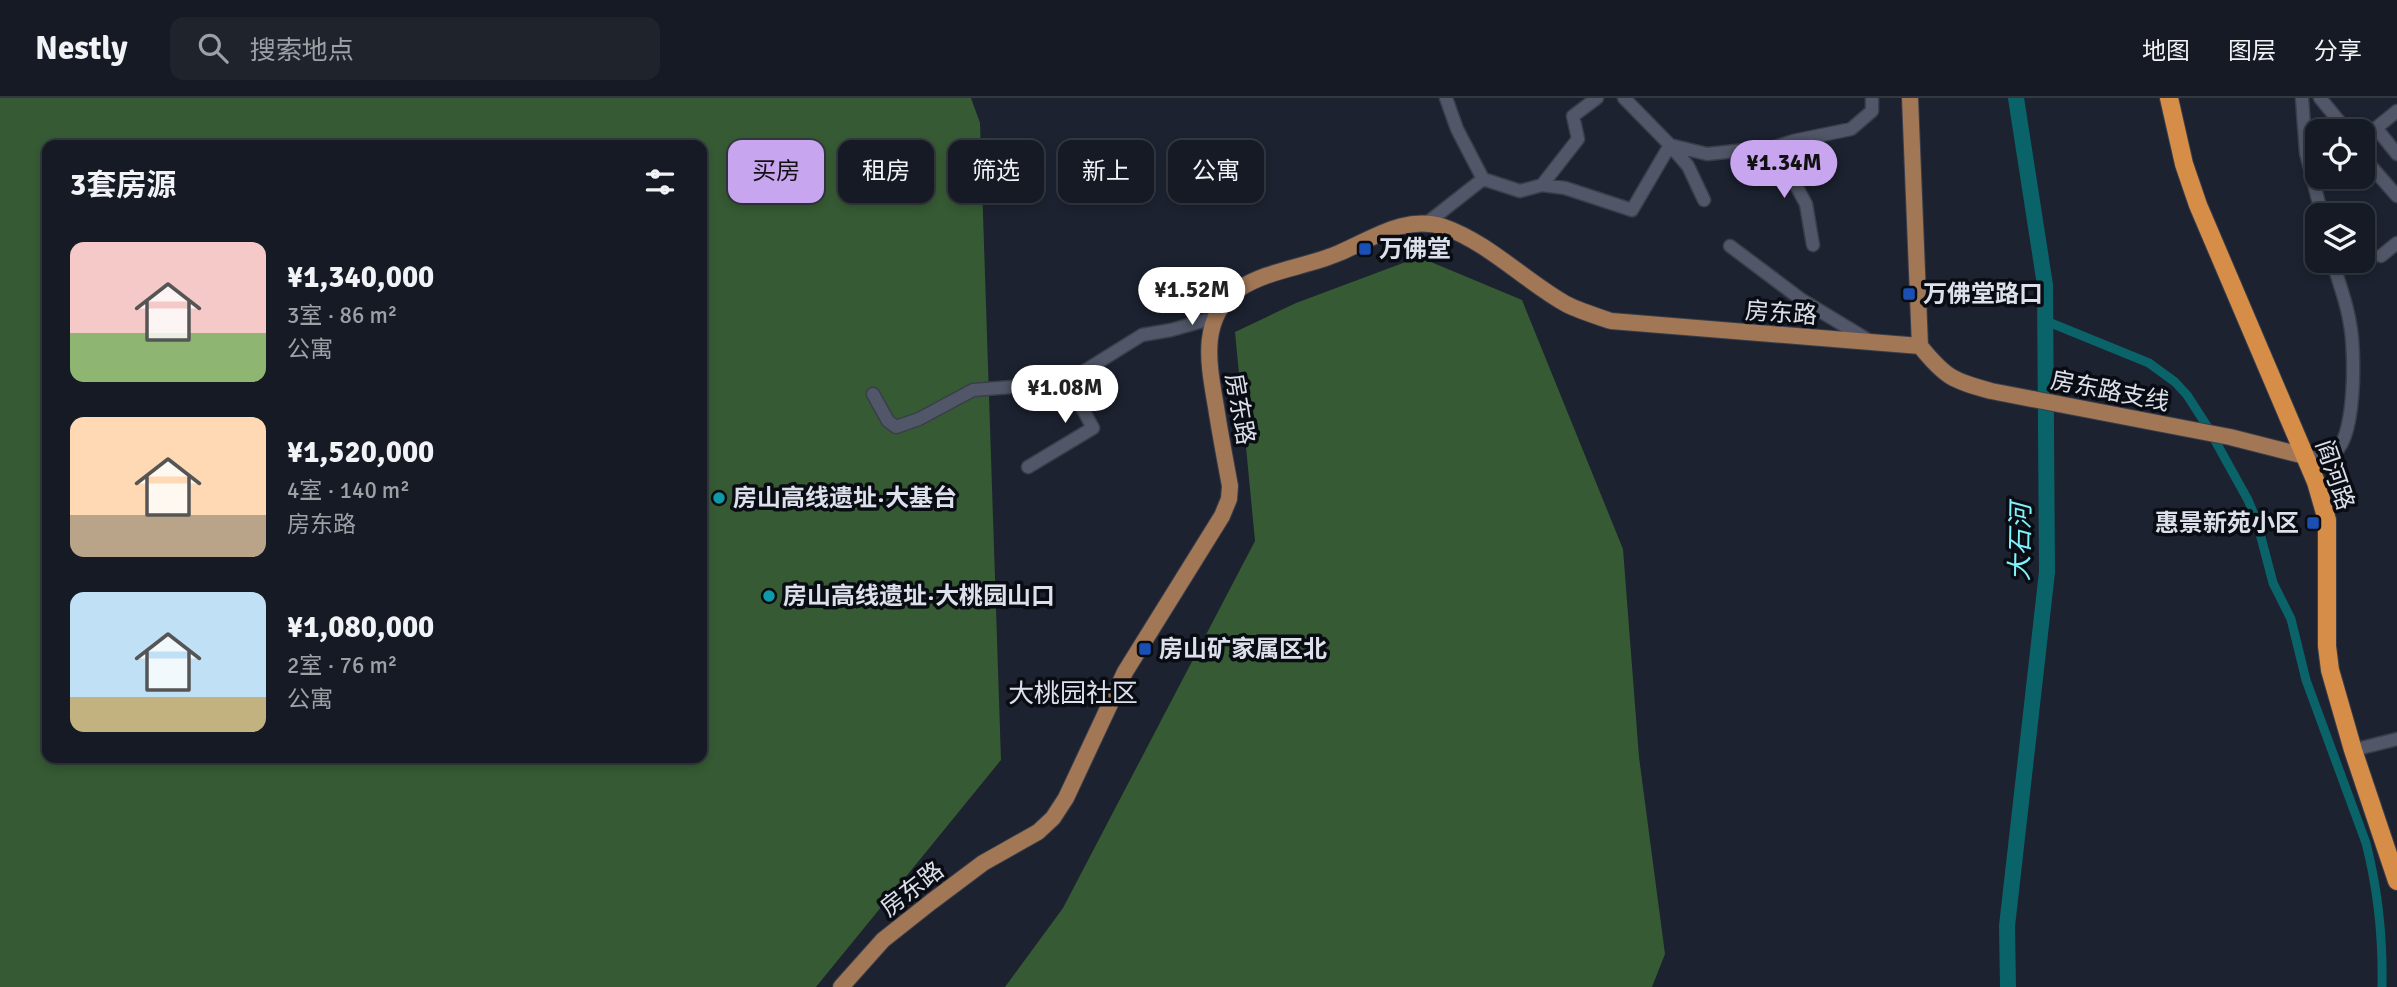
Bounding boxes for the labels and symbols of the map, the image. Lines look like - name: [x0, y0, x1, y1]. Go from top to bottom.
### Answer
- pin: ¥1.34M: [1727, 140, 1841, 200]
- place label: 万佛堂: [1379, 234, 1451, 264]
- marker: 万佛堂: [1357, 241, 1373, 257]
- pin: ¥1.52M: [1135, 268, 1249, 327]
- place label: 万佛堂路口: [1923, 279, 2043, 309]
- marker: 万佛堂路口: [1901, 286, 1917, 302]
- street label: 房东路: [1744, 296, 1818, 330]
- street label: 房东路支线: [2048, 365, 2172, 417]
- pin: ¥1.08M: [1008, 366, 1122, 425]
- street label: 房东路: [1219, 371, 1261, 447]
- street label: 阎河路: [2309, 436, 2361, 514]
- place label: 房山高线遗址·大基台: [733, 483, 957, 513]
- marker: 房山高线遗址·大基台: [711, 490, 727, 506]
- water label: 大石河: [2004, 498, 2038, 581]
- place label: 惠景新苑小区: [2155, 508, 2299, 538]
- marker: 惠景新苑小区: [2305, 515, 2321, 531]
- place label: 房山高线遗址·大桃园山口: [783, 581, 1055, 611]
- marker: 房山高线遗址·大桃园山口: [761, 588, 777, 604]
- place label: 房山矿家属区北: [1159, 634, 1327, 664]
- marker: 房山矿家属区北: [1137, 641, 1153, 657]
- district label: 大桃园社区: [1008, 678, 1138, 710]
- street label: 房东路: [874, 855, 950, 923]

